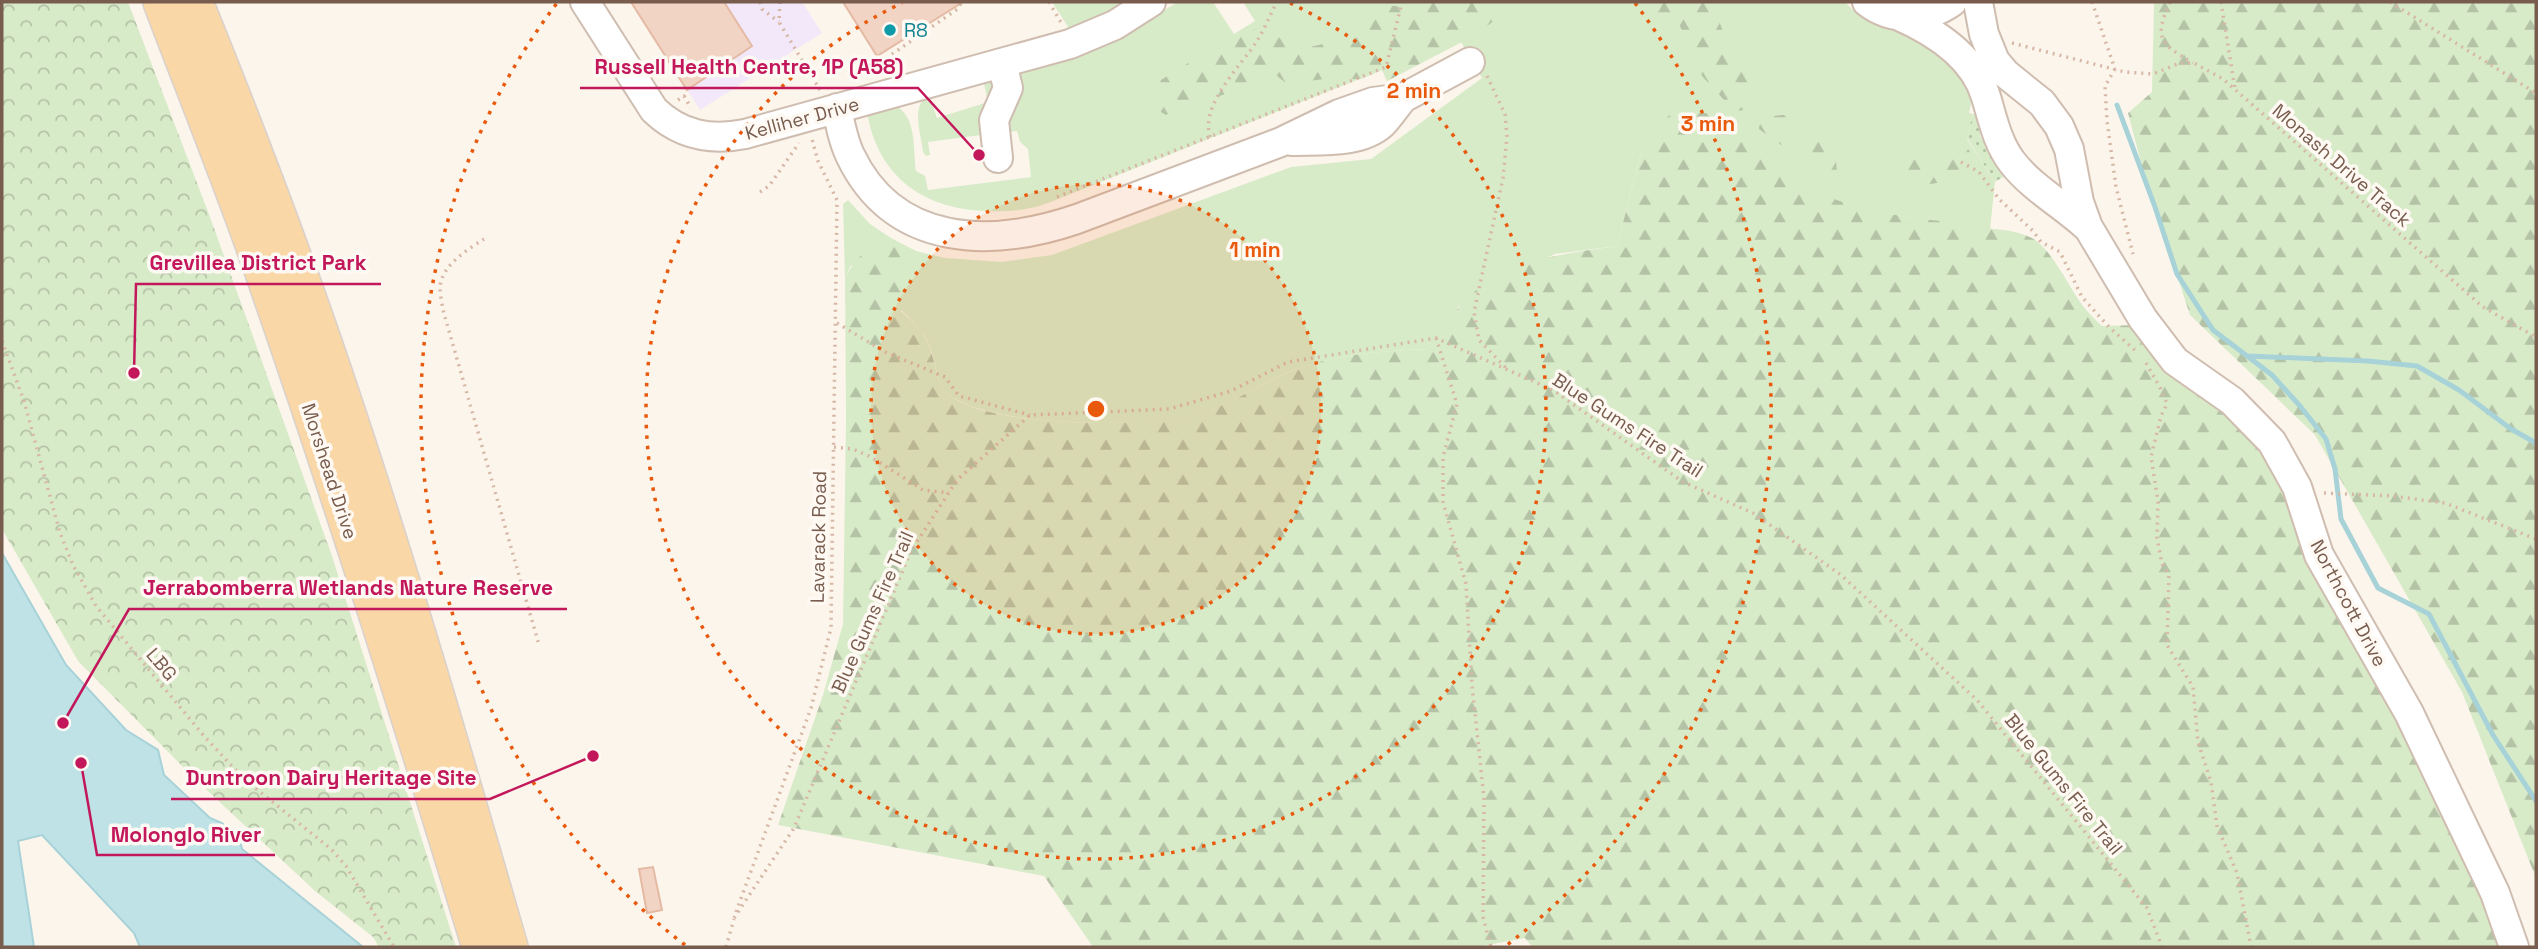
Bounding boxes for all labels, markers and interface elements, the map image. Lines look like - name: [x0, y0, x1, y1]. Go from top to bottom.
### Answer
- place label: R8: [904, 18, 928, 43]
- marker: R8: [882, 22, 898, 38]
- callout: Russell Health Centre, 1P (A58): [580, 46, 918, 88]
- text: Russell Health Centre, 1P (A58): [594, 53, 904, 80]
- text: 2 min: [1387, 77, 1441, 104]
- street label: Kelliher Drive: [742, 91, 862, 146]
- street label: Monash Drive Track: [2267, 98, 2416, 233]
- text: 3 min: [1681, 110, 1735, 137]
- text: 1 min: [1229, 236, 1281, 263]
- callout: Grevillea District Park: [136, 242, 381, 284]
- text: Grevillea District Park: [149, 249, 367, 276]
- street label: Blue Gums Fire Trail: [1548, 367, 1708, 483]
- centre of rings: [1084, 397, 1108, 421]
- street label: Morshead Drive: [296, 400, 363, 542]
- street label: Lavarack Road: [805, 471, 832, 603]
- street label: Blue Gums Fire Trail: [826, 527, 919, 697]
- street label: Northcott Drive: [2305, 535, 2393, 671]
- callout: Jerrabomberra Wetlands Nature Reserve: [129, 567, 567, 609]
- text: Jerrabomberra Wetlands Nature Reserve: [143, 574, 553, 601]
- street label: LBG: [141, 643, 183, 686]
- street label: Blue Gums Fire Trail: [1999, 709, 2128, 860]
- callout: Duntroon Dairy Heritage Site: [171, 757, 490, 799]
- text: Duntroon Dairy Heritage Site: [185, 764, 477, 791]
- callout: Molonglo River: [97, 813, 275, 855]
- text: Molonglo River: [111, 821, 261, 848]

